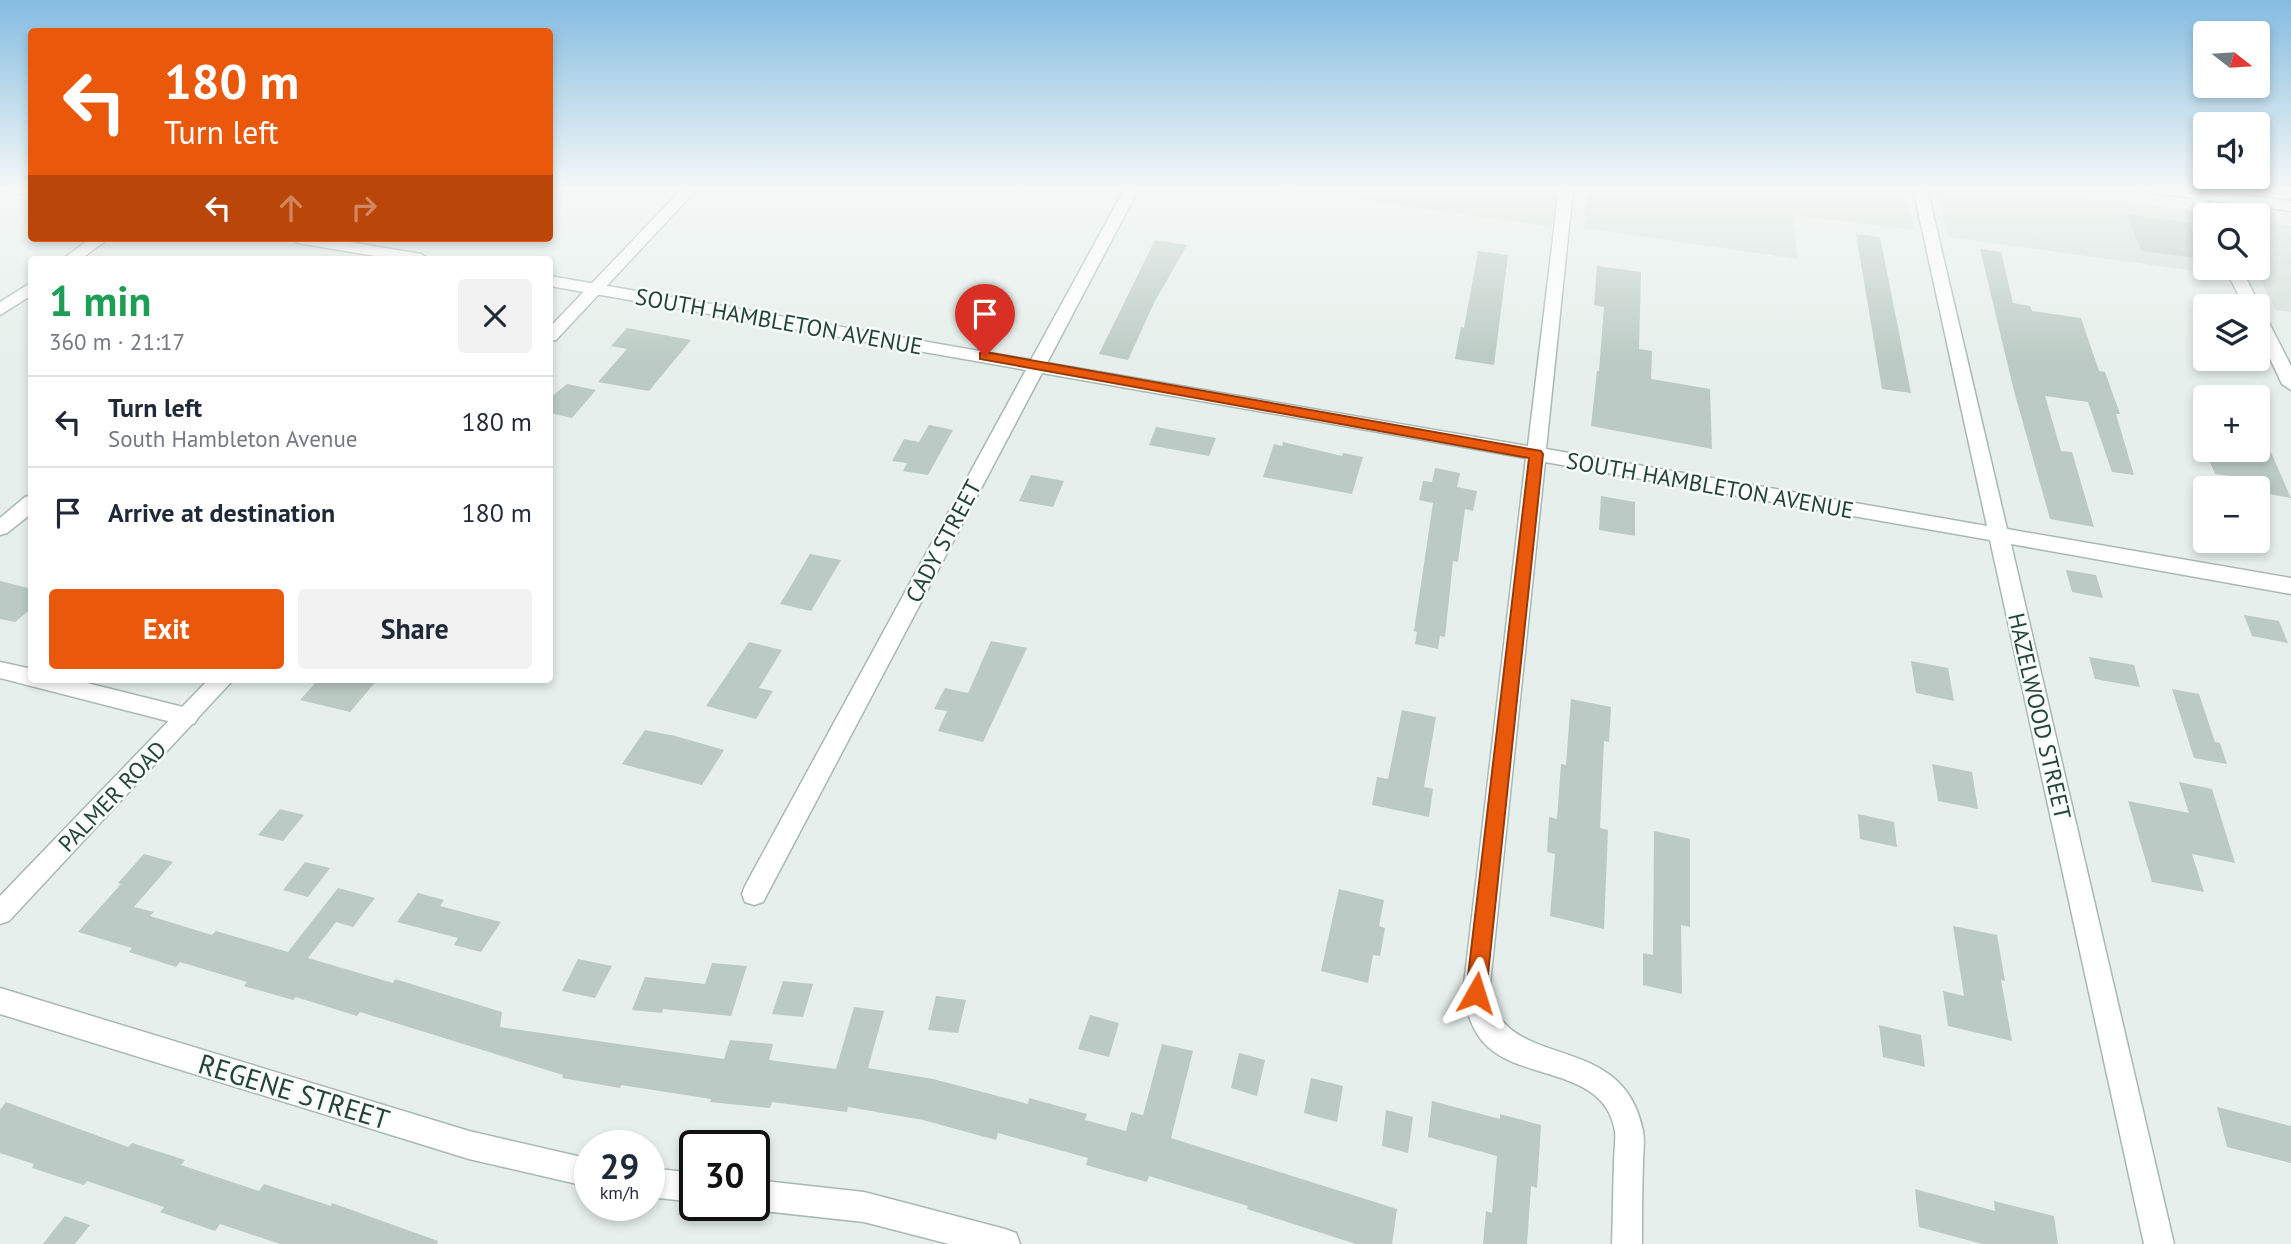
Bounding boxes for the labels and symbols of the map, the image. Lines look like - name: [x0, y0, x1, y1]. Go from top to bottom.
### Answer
- north arrow: [2193, 21, 2270, 98]
- street label: SOUTH HAMBLETON AVENUE: [633, 281, 925, 361]
- pin: [955, 284, 1015, 356]
- street label: SOUTH HAMBLETON AVENUE: [1564, 445, 1856, 525]
- street label: CADY STREET: [899, 475, 987, 607]
- street label: HAZELWOOD STREET: [2002, 610, 2078, 822]
- street label: PALMER ROAD: [52, 734, 172, 858]
- position arrow: [1439, 956, 1513, 1030]
- street label: REGENE STREET: [194, 1044, 394, 1138]
- speed limit sign: 30: [679, 1130, 770, 1221]

